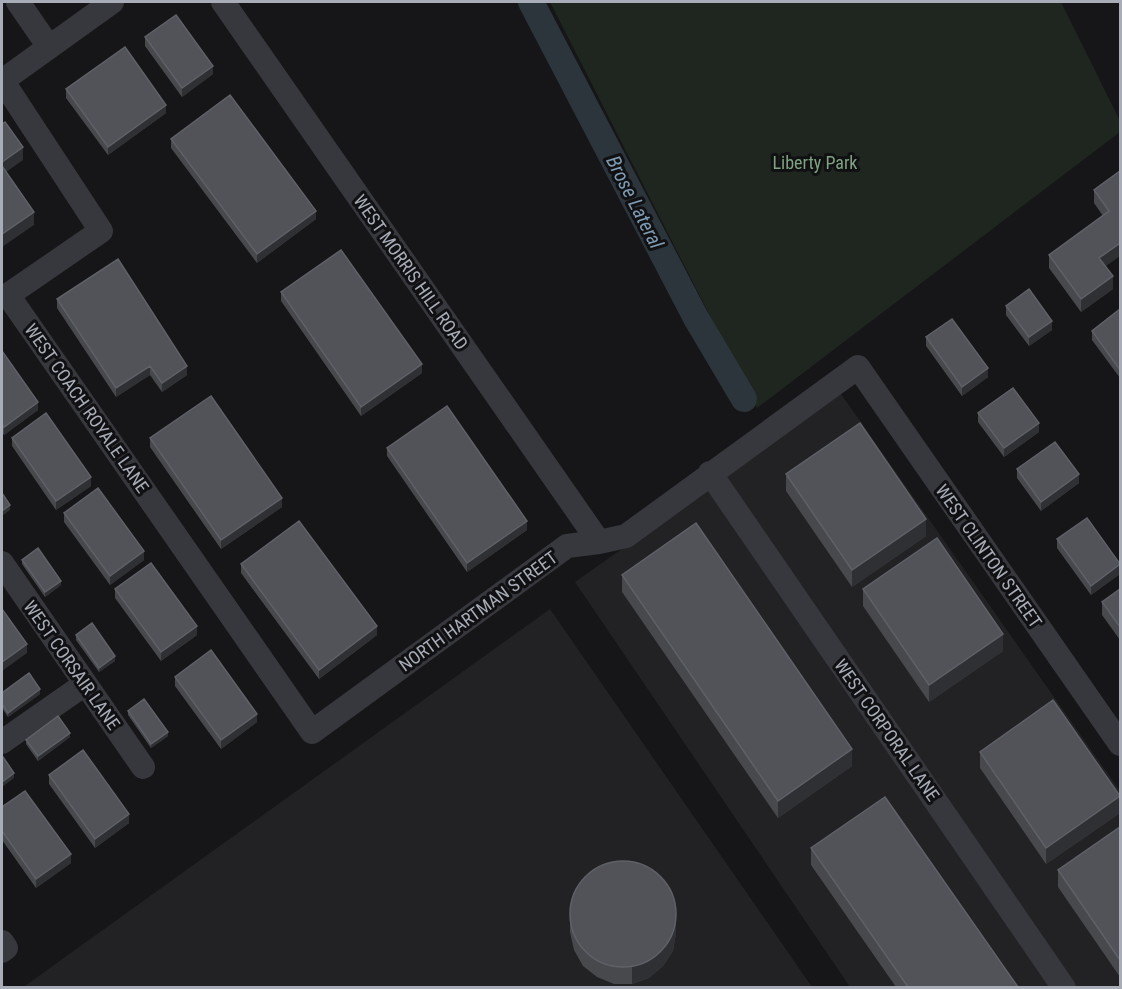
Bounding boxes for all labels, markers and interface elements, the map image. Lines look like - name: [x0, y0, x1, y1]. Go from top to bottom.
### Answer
- water label: Brose Lateral: [601, 151, 669, 253]
- park label: Liberty Park: [773, 152, 857, 173]
- street label: WEST MORRIS HILL ROAD: [350, 190, 472, 354]
- street label: WEST COACH ROYALE LANE: [21, 319, 153, 497]
- street label: WEST CLINTON STREET: [932, 480, 1046, 632]
- street label: NORTH HARTMAN STREET: [395, 547, 561, 675]
- street label: WEST CORSAIR LANE: [20, 596, 124, 734]
- street label: WEST CORPORAL LANE: [830, 655, 944, 805]

